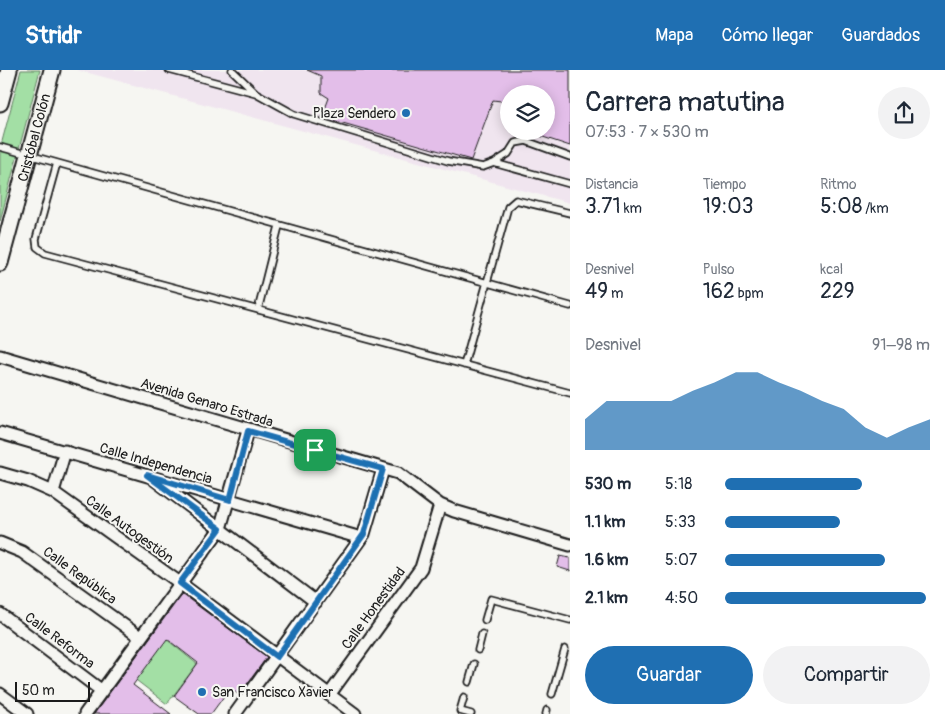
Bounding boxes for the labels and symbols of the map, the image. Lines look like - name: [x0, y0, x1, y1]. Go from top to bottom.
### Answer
- street label: Cristóbal Colón: [14, 92, 54, 184]
- place label: Plaza Sendero: [313, 105, 396, 122]
- marker: Plaza Sendero: [400, 107, 412, 119]
- street label: Avenida Genaro Estrada: [139, 374, 275, 431]
- pin: [294, 429, 336, 471]
- street label: Calle Independencia: [98, 439, 214, 488]
- street label: Calle Autogestión: [82, 492, 177, 567]
- street label: Calle República: [40, 543, 120, 608]
- street label: Calle Honestidad: [338, 564, 409, 653]
- street label: Calle Reforma: [21, 609, 98, 672]
- scale bar: [15, 679, 90, 702]
- place label: San Francisco Xavier: [212, 684, 333, 701]
- marker: San Francisco Xavier: [196, 686, 208, 698]

